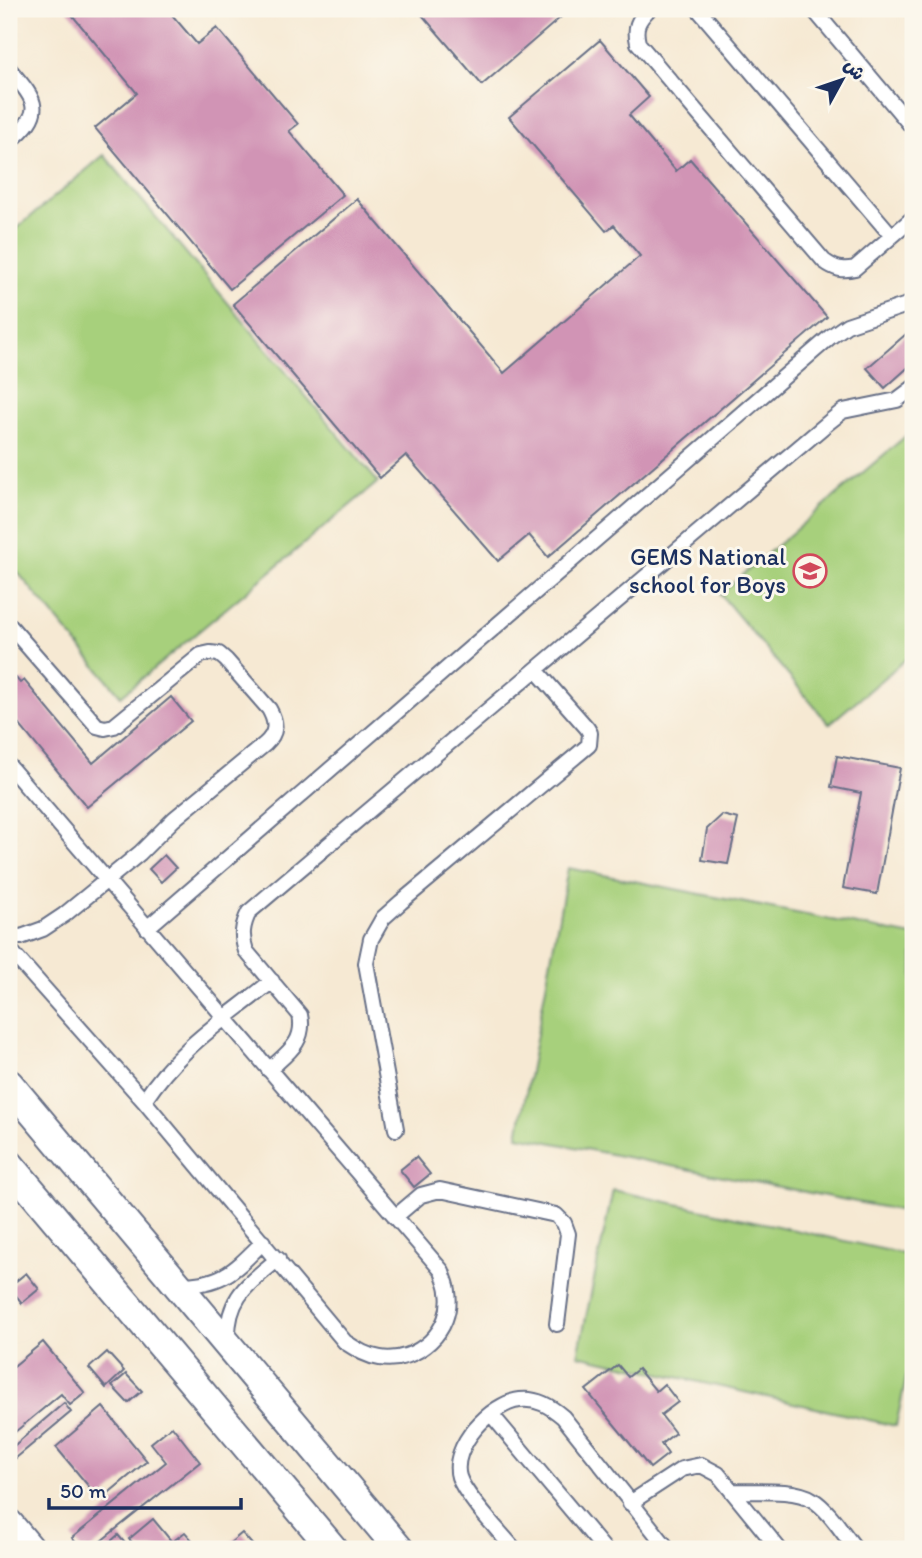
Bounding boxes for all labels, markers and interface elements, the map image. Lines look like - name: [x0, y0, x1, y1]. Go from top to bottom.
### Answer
- north arrow: [806, 46, 876, 116]
- text: ش: [839, 54, 870, 85]
- place label: GEMS National school for Boys: [629, 542, 786, 599]
- school or university icon: GEMS National school for Boys: [791, 552, 829, 590]
- scale bar: [49, 1467, 242, 1511]
- text: 50 m: [60, 1478, 107, 1503]

